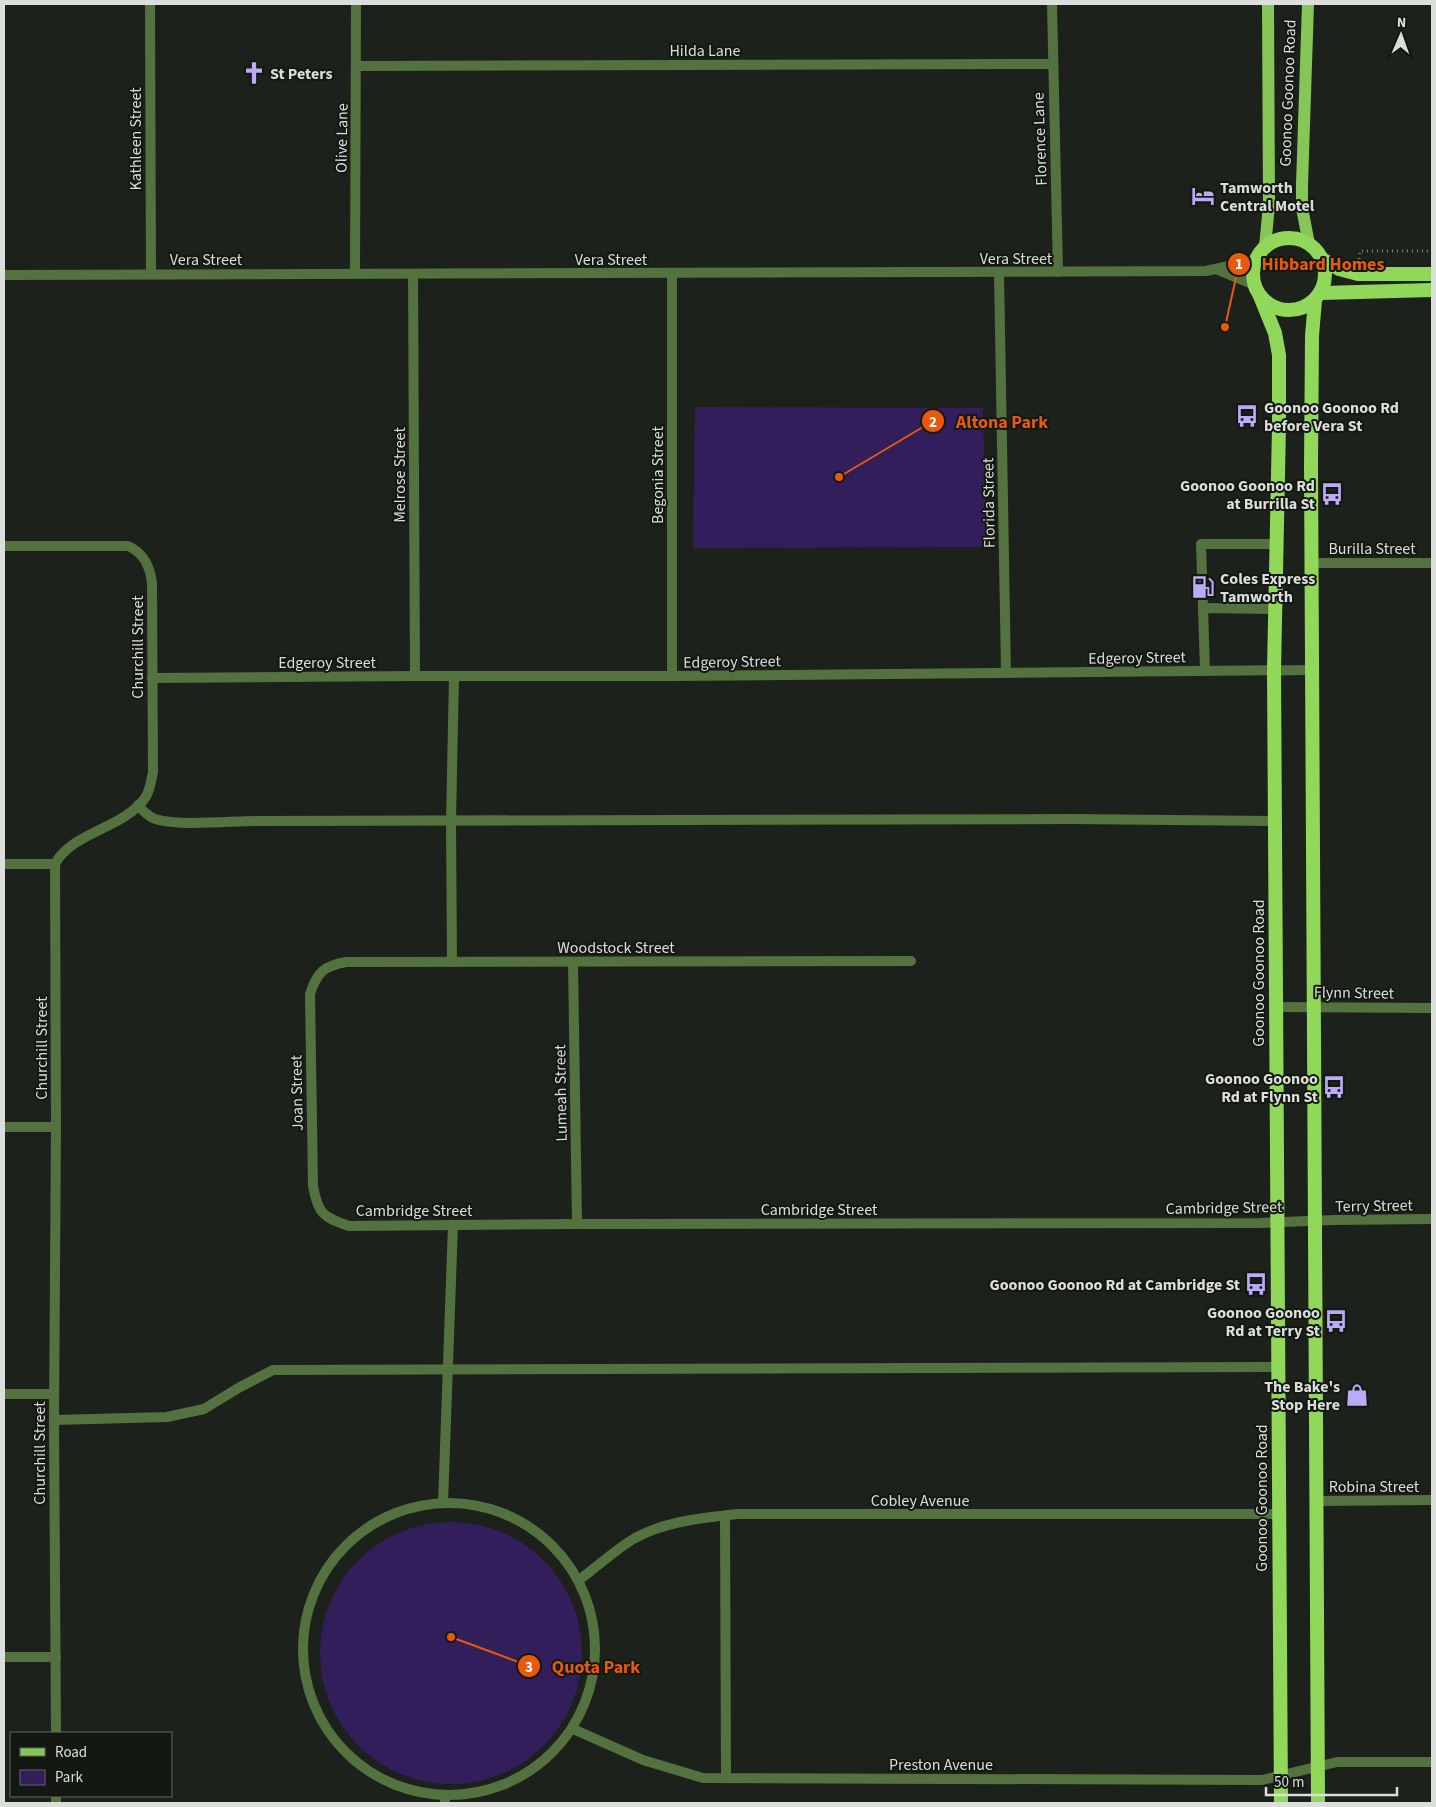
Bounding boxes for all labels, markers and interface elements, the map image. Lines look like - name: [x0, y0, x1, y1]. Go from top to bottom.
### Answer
- north arrow: [1376, 10, 1426, 60]
- text: N: [1396, 13, 1406, 33]
- street label: Goonoo Goonoo Road: [1274, 19, 1302, 167]
- street label: Hilda Lane: [669, 40, 741, 62]
- church icon: St Peters: [241, 60, 267, 86]
- place label: St Peters: [270, 63, 333, 85]
- street label: Kathleen Street: [125, 87, 147, 191]
- street label: Florence Lane: [1027, 92, 1053, 186]
- street label: Olive Lane: [330, 103, 354, 173]
- place label: Tamworth Central Motel: [1220, 177, 1315, 217]
- hotel icon: Tamworth Central Motel: [1190, 183, 1216, 209]
- callout: Hibbard Homes: [1226, 247, 1394, 280]
- street label: Vera Street: [980, 248, 1053, 270]
- street label: Vera Street: [170, 249, 243, 271]
- street label: Vera Street: [575, 249, 648, 271]
- text: Hibbard Homes: [1262, 252, 1384, 277]
- text: 1: [1235, 254, 1243, 275]
- place label: Goonoo Goonoo Rd before Vera St: [1264, 397, 1399, 437]
- bus stop icon: Goonoo Goonoo Rd before Vera St: [1234, 403, 1260, 429]
- callout: Altona Park: [921, 405, 1058, 438]
- text: Altona Park: [955, 410, 1048, 435]
- text: 2: [929, 412, 937, 433]
- street label: Begonia Street: [647, 426, 669, 524]
- street label: Melrose Street: [389, 427, 411, 523]
- street label: Florida Street: [977, 457, 1001, 548]
- place label: Goonoo Goonoo Rd at Burrilla St: [1180, 475, 1315, 515]
- bus stop icon: Goonoo Goonoo Rd at Burrilla St: [1319, 481, 1345, 507]
- street label: Burilla Street: [1328, 538, 1416, 560]
- place label: Coles Express Tamworth: [1220, 568, 1315, 608]
- fuel station icon: Coles Express Tamworth: [1190, 574, 1216, 600]
- street label: Churchill Street: [127, 595, 149, 699]
- street label: Edgeroy Street: [1088, 646, 1187, 670]
- street label: Edgeroy Street: [683, 650, 782, 674]
- street label: Edgeroy Street: [278, 652, 376, 674]
- street label: Goonoo Goonoo Road: [1248, 899, 1270, 1047]
- street label: Woodstock Street: [557, 937, 675, 959]
- street label: Flynn Street: [1314, 981, 1395, 1005]
- street label: Churchill Street: [31, 996, 53, 1100]
- street label: Lumeah Street: [549, 1044, 573, 1142]
- street label: Joan Street: [285, 1054, 309, 1131]
- place label: Goonoo Goonoo Rd at Flynn St: [1205, 1068, 1318, 1108]
- bus stop icon: Goonoo Goonoo Rd at Flynn St: [1321, 1074, 1347, 1100]
- street label: Terry Street: [1335, 1194, 1414, 1218]
- street label: Cambridge Street: [1165, 1196, 1283, 1220]
- street label: Cambridge Street: [761, 1199, 878, 1221]
- street label: Cambridge Street: [356, 1200, 473, 1222]
- bus stop icon: Goonoo Goonoo Rd at Cambridge St: [1243, 1271, 1269, 1297]
- place label: Goonoo Goonoo Rd at Cambridge St: [989, 1274, 1240, 1296]
- place label: Goonoo Goonoo Rd at Terry St: [1207, 1302, 1320, 1342]
- bus stop icon: Goonoo Goonoo Rd at Terry St: [1323, 1308, 1349, 1334]
- place label: The Bake's Stop Here: [1264, 1376, 1340, 1416]
- shop icon: The Bake's Stop Here: [1344, 1382, 1370, 1408]
- street label: Churchill Street: [29, 1401, 51, 1505]
- street label: Goonoo Goonoo Road: [1251, 1424, 1273, 1572]
- street label: Robina Street: [1329, 1476, 1420, 1498]
- street label: Cobley Avenue: [871, 1490, 969, 1512]
- callout: Quota Park: [517, 1650, 650, 1683]
- text: Quota Park: [552, 1655, 640, 1680]
- text: 3: [525, 1657, 533, 1678]
- legend: [10, 1732, 172, 1797]
- text: Road: [55, 1742, 87, 1763]
- street label: Preston Avenue: [889, 1754, 993, 1776]
- scale bar: [1266, 1764, 1397, 1796]
- text: Park: [55, 1767, 84, 1788]
- text: 50 m: [1274, 1772, 1304, 1793]

